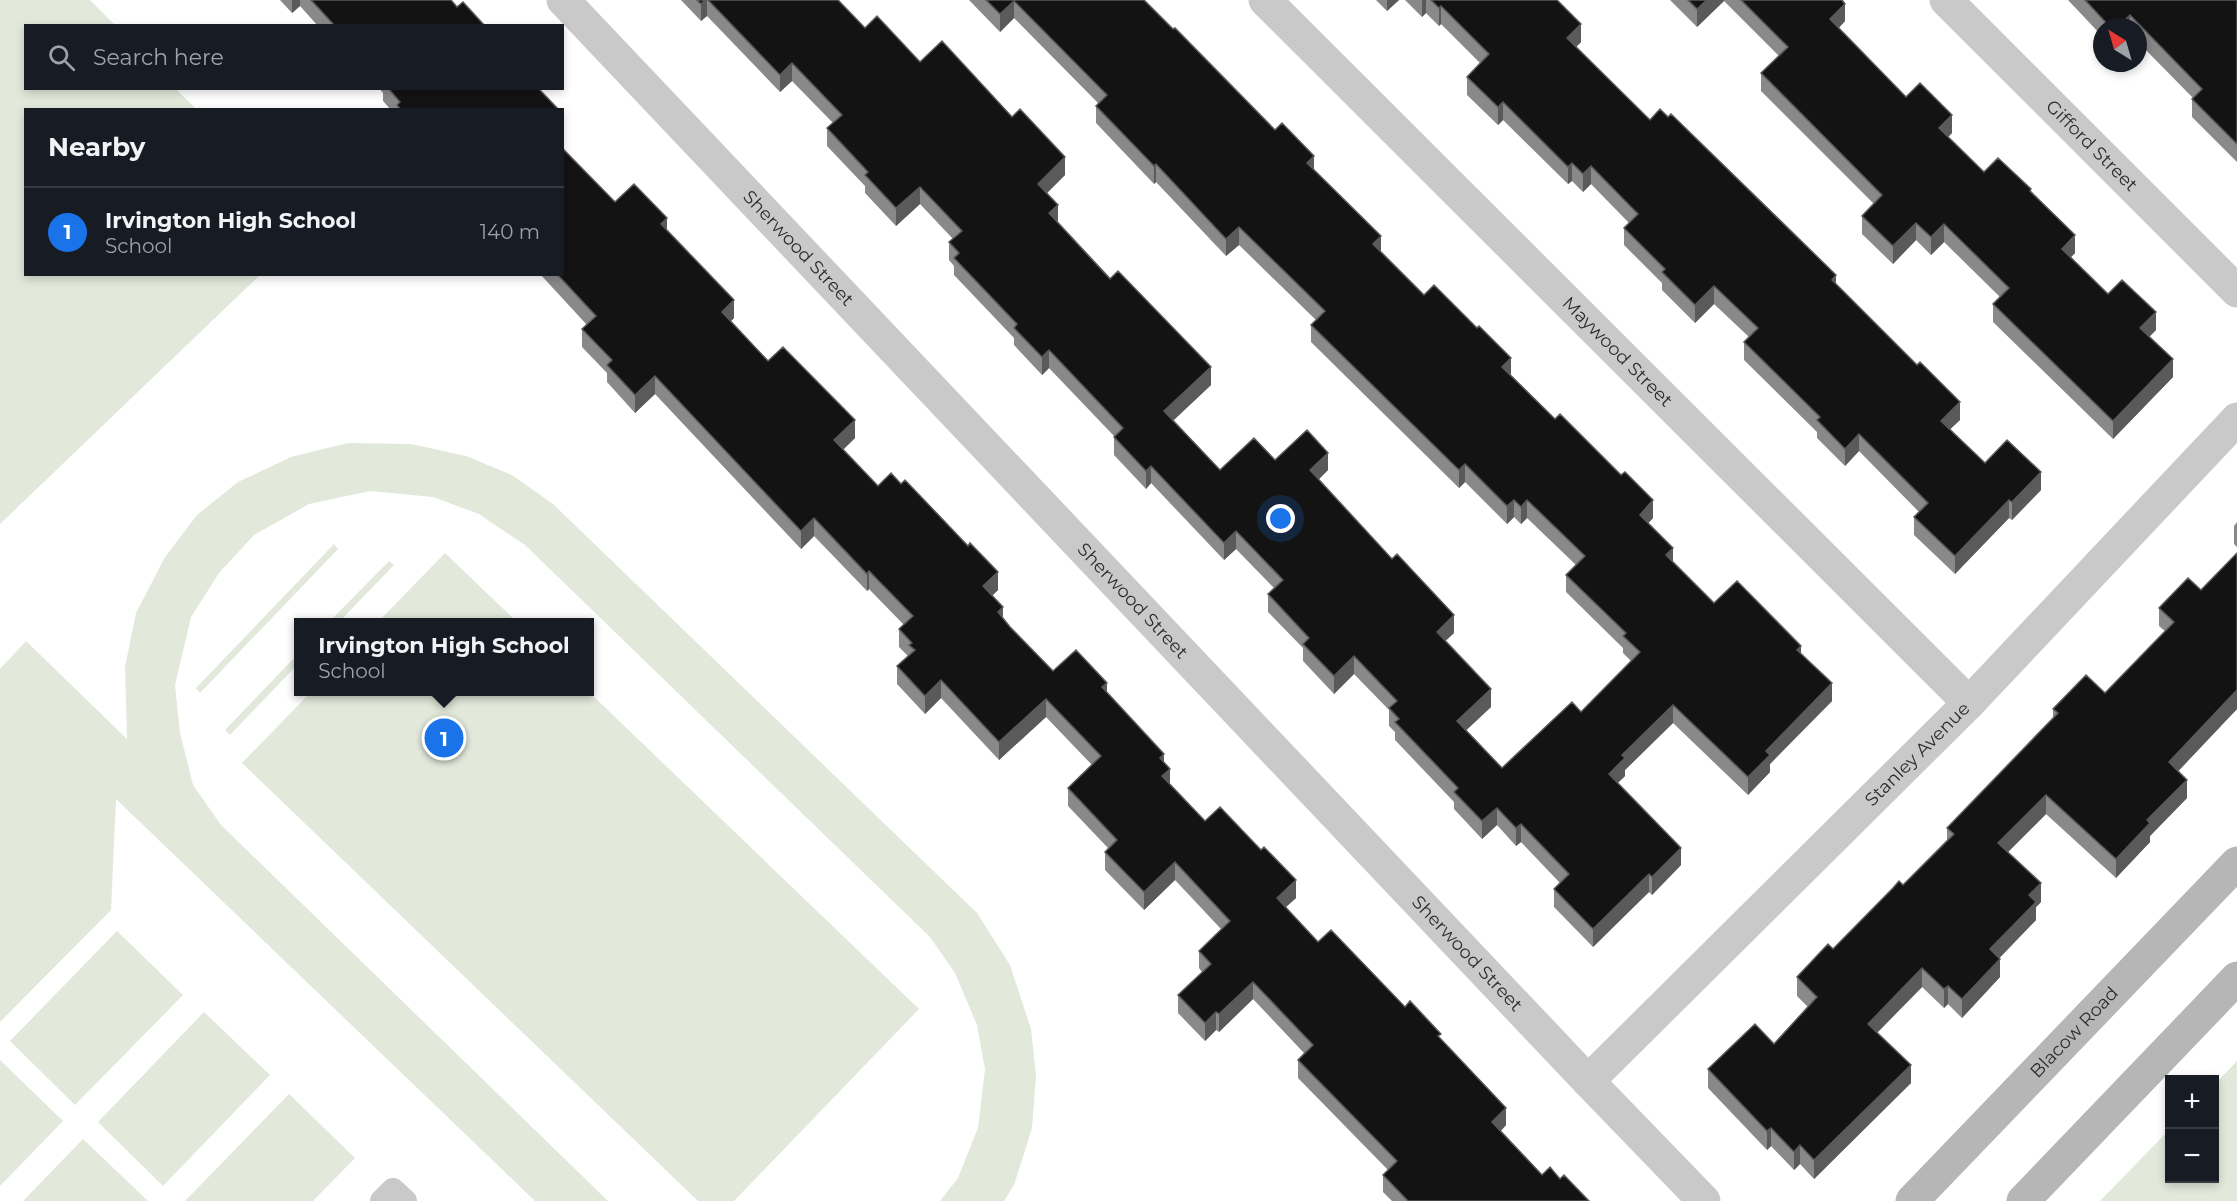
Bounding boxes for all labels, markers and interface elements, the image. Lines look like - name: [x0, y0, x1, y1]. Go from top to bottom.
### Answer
- north arrow: [2093, 18, 2147, 72]
- search box: [24, 24, 564, 90]
- icon: search: [45, 41, 78, 74]
- text: Search here: [93, 44, 224, 71]
- street label: Gifford Street: [2041, 95, 2142, 196]
- text: Nearby: [48, 131, 145, 163]
- street label: Sherwood Street: [738, 186, 858, 311]
- text: Irvington High School: [105, 207, 356, 234]
- text: 1: [64, 220, 71, 244]
- text: 140 m: [480, 220, 540, 244]
- text: School: [105, 234, 172, 258]
- street label: Maywood Street: [1558, 292, 1677, 412]
- your location: [1266, 504, 1295, 533]
- street label: Sherwood Street: [1073, 538, 1193, 663]
- popup: [294, 618, 594, 696]
- text: Irvington High School: [318, 632, 570, 659]
- text: School: [318, 659, 386, 683]
- street label: Stanley Avenue: [1860, 697, 1975, 811]
- pin: 1: [424, 716, 464, 760]
- street label: Sherwood Street: [1407, 891, 1527, 1016]
- street label: Blacow Road: [2025, 982, 2123, 1082]
- map controls: [2165, 1075, 2219, 1183]
- button: +: [2165, 1075, 2219, 1129]
- button: −: [2165, 1129, 2219, 1183]

